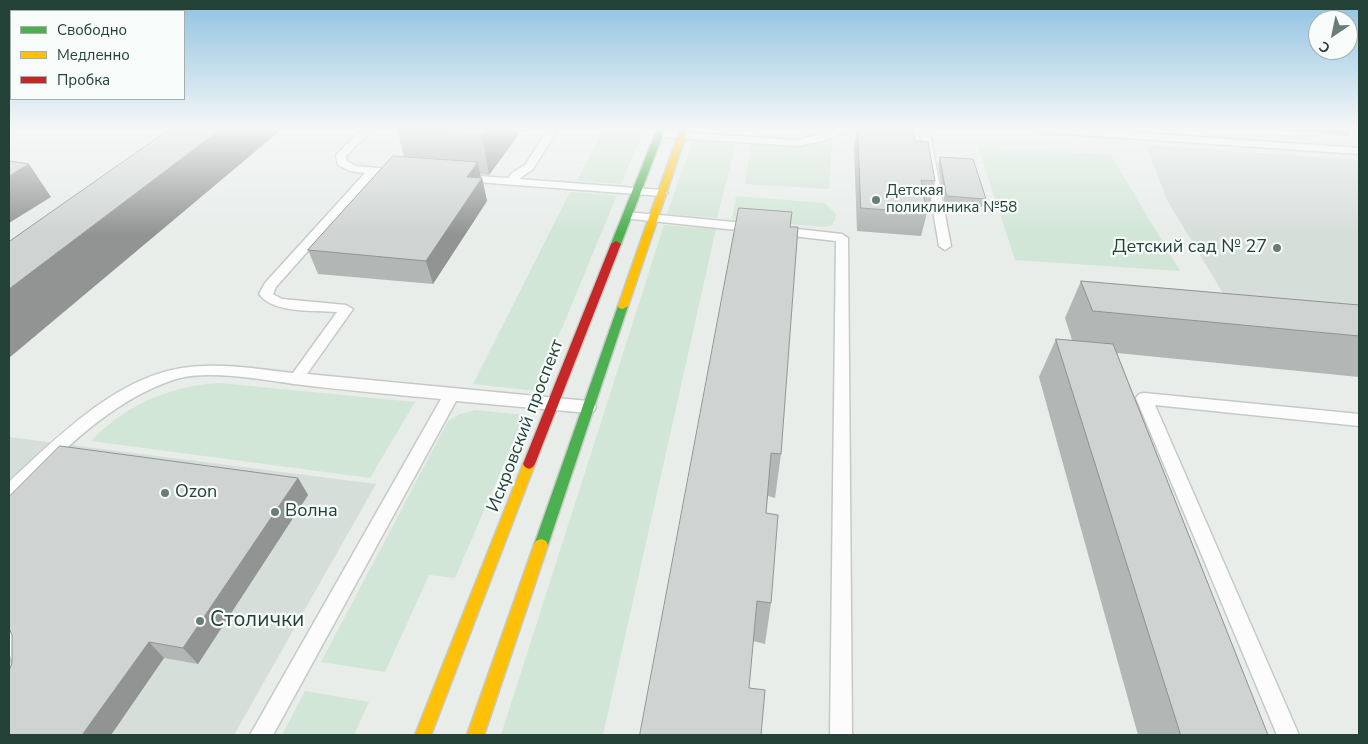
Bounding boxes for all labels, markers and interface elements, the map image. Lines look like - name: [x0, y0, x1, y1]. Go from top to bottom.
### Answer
- legend: [10, 10, 185, 100]
- north arrow: [1308, 10, 1358, 60]
- text: Свободно: [57, 20, 127, 40]
- text: С: [1316, 36, 1334, 58]
- text: Медленно: [57, 45, 130, 65]
- text: Пробка: [57, 70, 110, 90]
- place label: Детская поликлиника №58: [886, 182, 1017, 217]
- marker: Детская поликлиника №58: [870, 194, 882, 206]
- place label: Детский сад № 27: [1113, 237, 1267, 259]
- marker: Детский сад № 27: [1271, 242, 1283, 254]
- street label: Искровский проспект: [483, 337, 569, 515]
- place label: Ozon: [175, 482, 217, 504]
- marker: Ozon: [159, 487, 171, 499]
- place label: Волна: [285, 501, 338, 523]
- marker: Волна: [269, 506, 281, 518]
- place label: Столички: [210, 608, 304, 634]
- marker: Столички: [194, 615, 206, 627]

